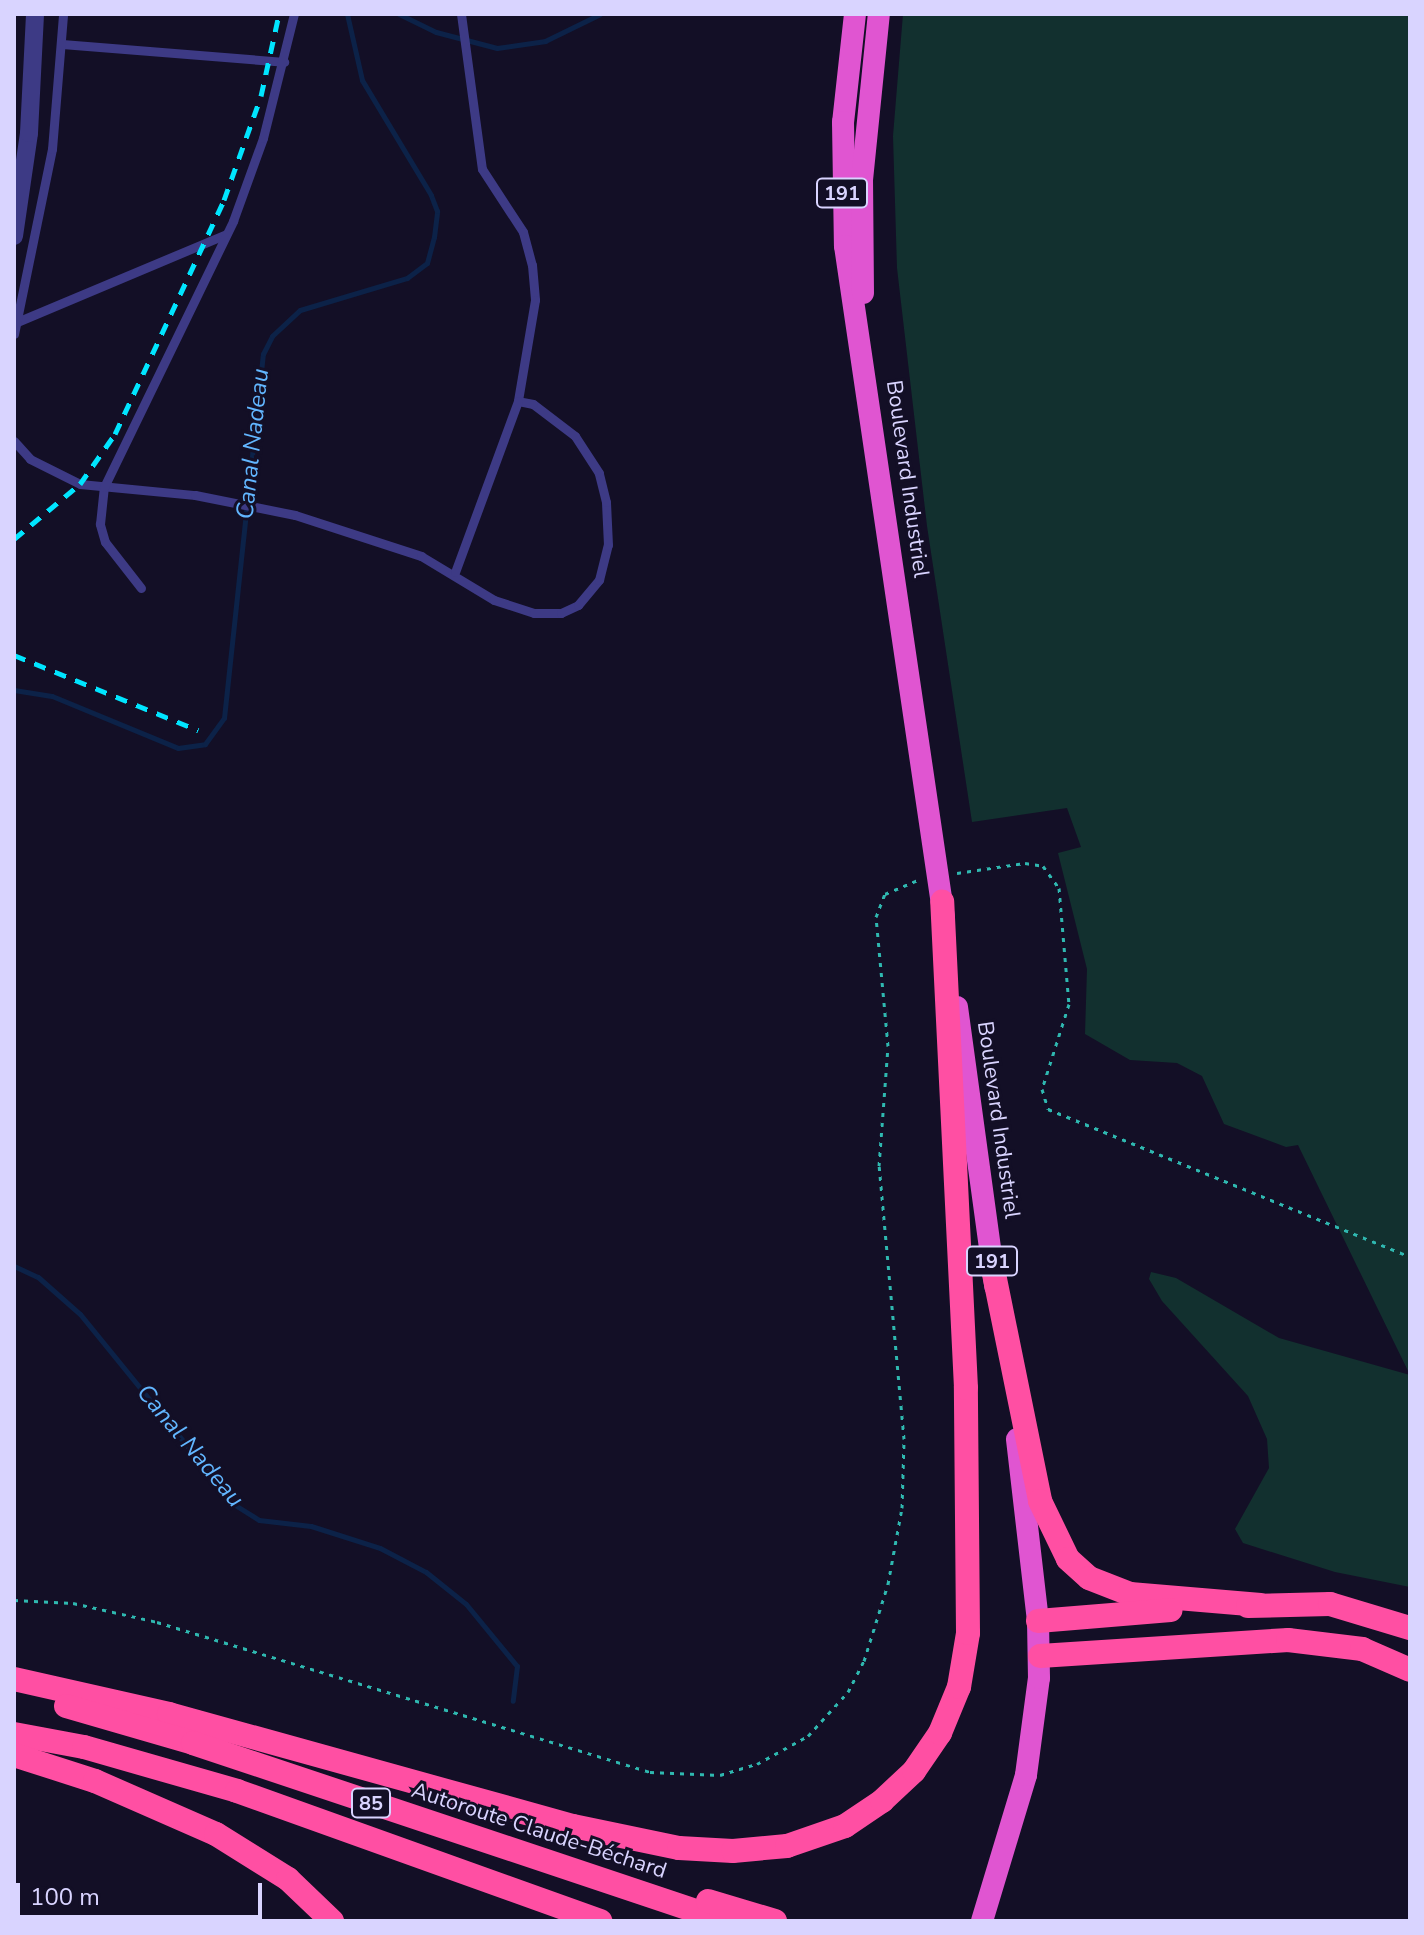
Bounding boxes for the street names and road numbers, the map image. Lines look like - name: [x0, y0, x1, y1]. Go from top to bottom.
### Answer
- road number: 191: [816, 177, 868, 209]
- street label: Boulevard Industriel: [880, 379, 934, 579]
- street label: Boulevard Industriel: [971, 1020, 1025, 1220]
- road number: 191: [966, 1245, 1018, 1277]
- street label: Autoroute Claude-Béchard: [408, 1777, 670, 1885]
- road number: 85: [351, 1787, 391, 1819]

